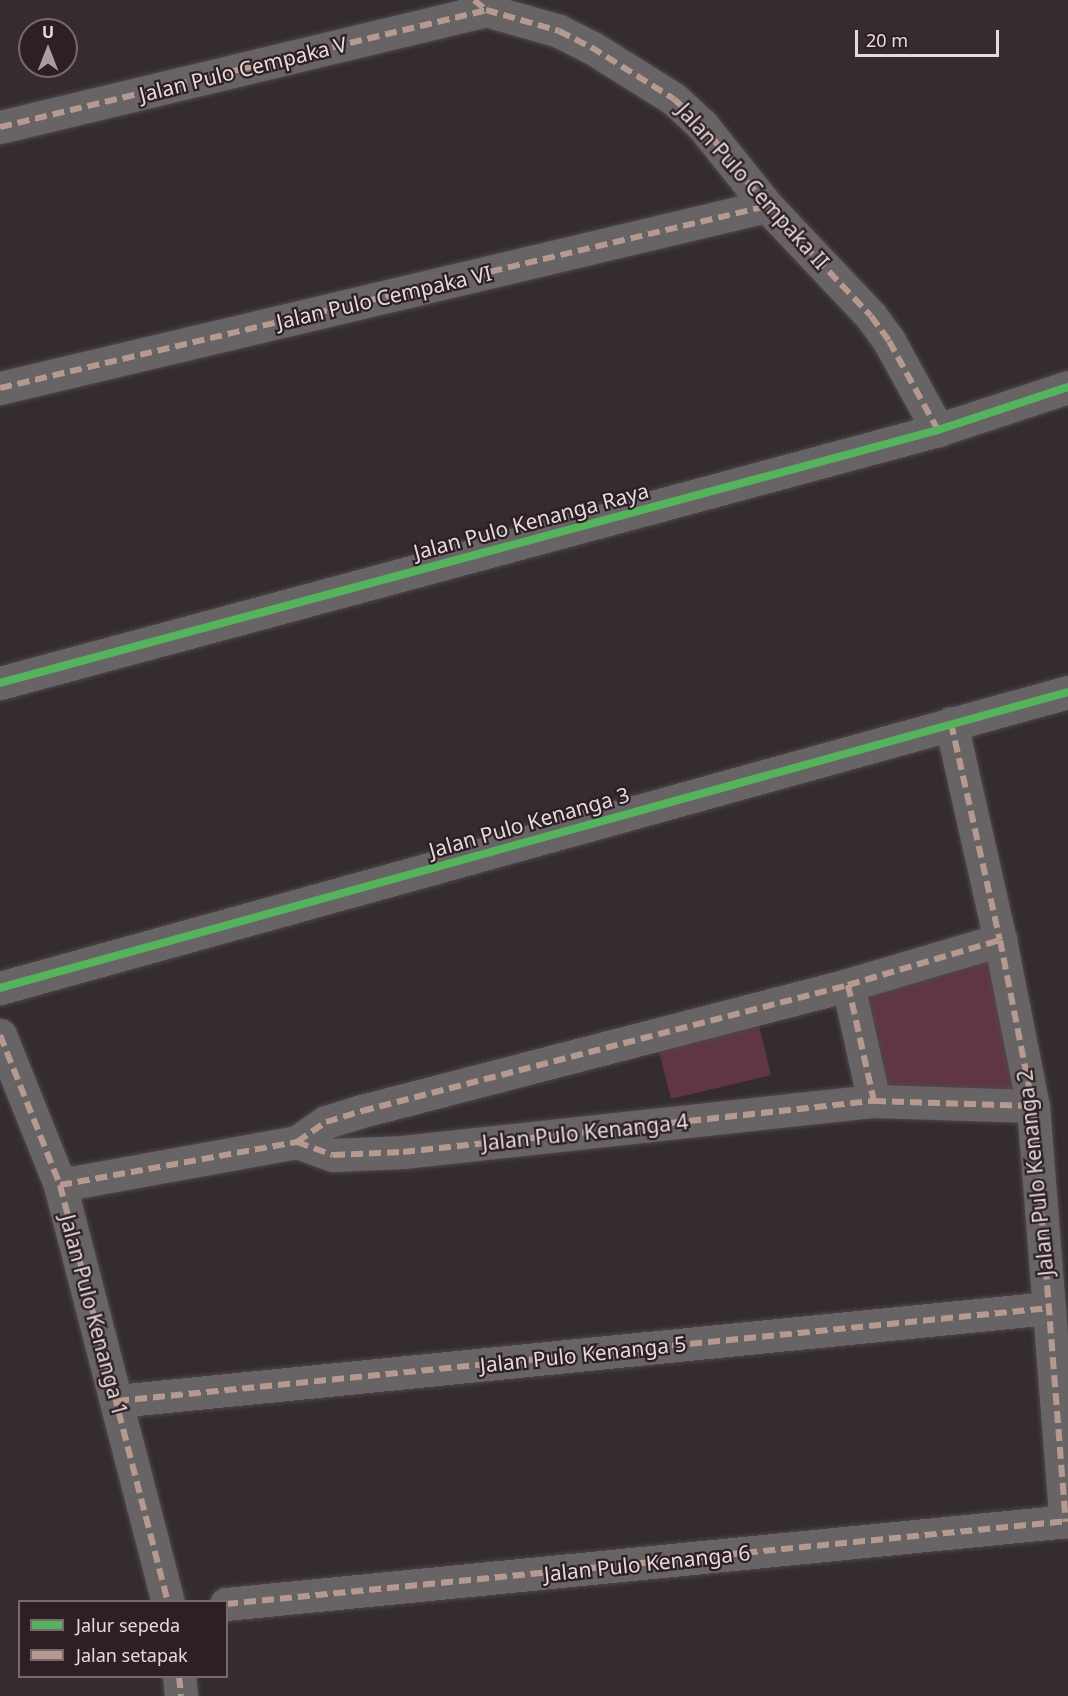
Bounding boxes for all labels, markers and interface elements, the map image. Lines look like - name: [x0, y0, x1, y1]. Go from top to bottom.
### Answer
- north arrow: [18, 18, 78, 78]
- scale bar: [858, 18, 1002, 56]
- text: U: [42, 21, 54, 43]
- text: 20 m: [866, 28, 908, 52]
- street label: Jalan Pulo Cempaka V: [137, 31, 349, 107]
- street label: Jalan Pulo Cempaka II: [672, 98, 834, 274]
- street label: Jalan Pulo Cempaka VI: [274, 260, 494, 334]
- street label: Jalan Pulo Kenanga Raya: [411, 477, 651, 565]
- street label: Jalan Pulo Kenanga 3: [426, 781, 632, 863]
- street label: Jalan Pulo Kenanga 2: [1012, 1069, 1058, 1277]
- street label: Jalan Pulo Kenanga 4: [481, 1109, 689, 1155]
- street label: Jalan Pulo Kenanga 1: [55, 1212, 133, 1418]
- street label: Jalan Pulo Kenanga 5: [479, 1331, 687, 1377]
- street label: Jalan Pulo Kenanga 6: [543, 1540, 751, 1586]
- legend: [18, 1600, 228, 1678]
- text: Jalur sepeda: [76, 1613, 180, 1637]
- text: Jalan setapak: [76, 1643, 188, 1667]

